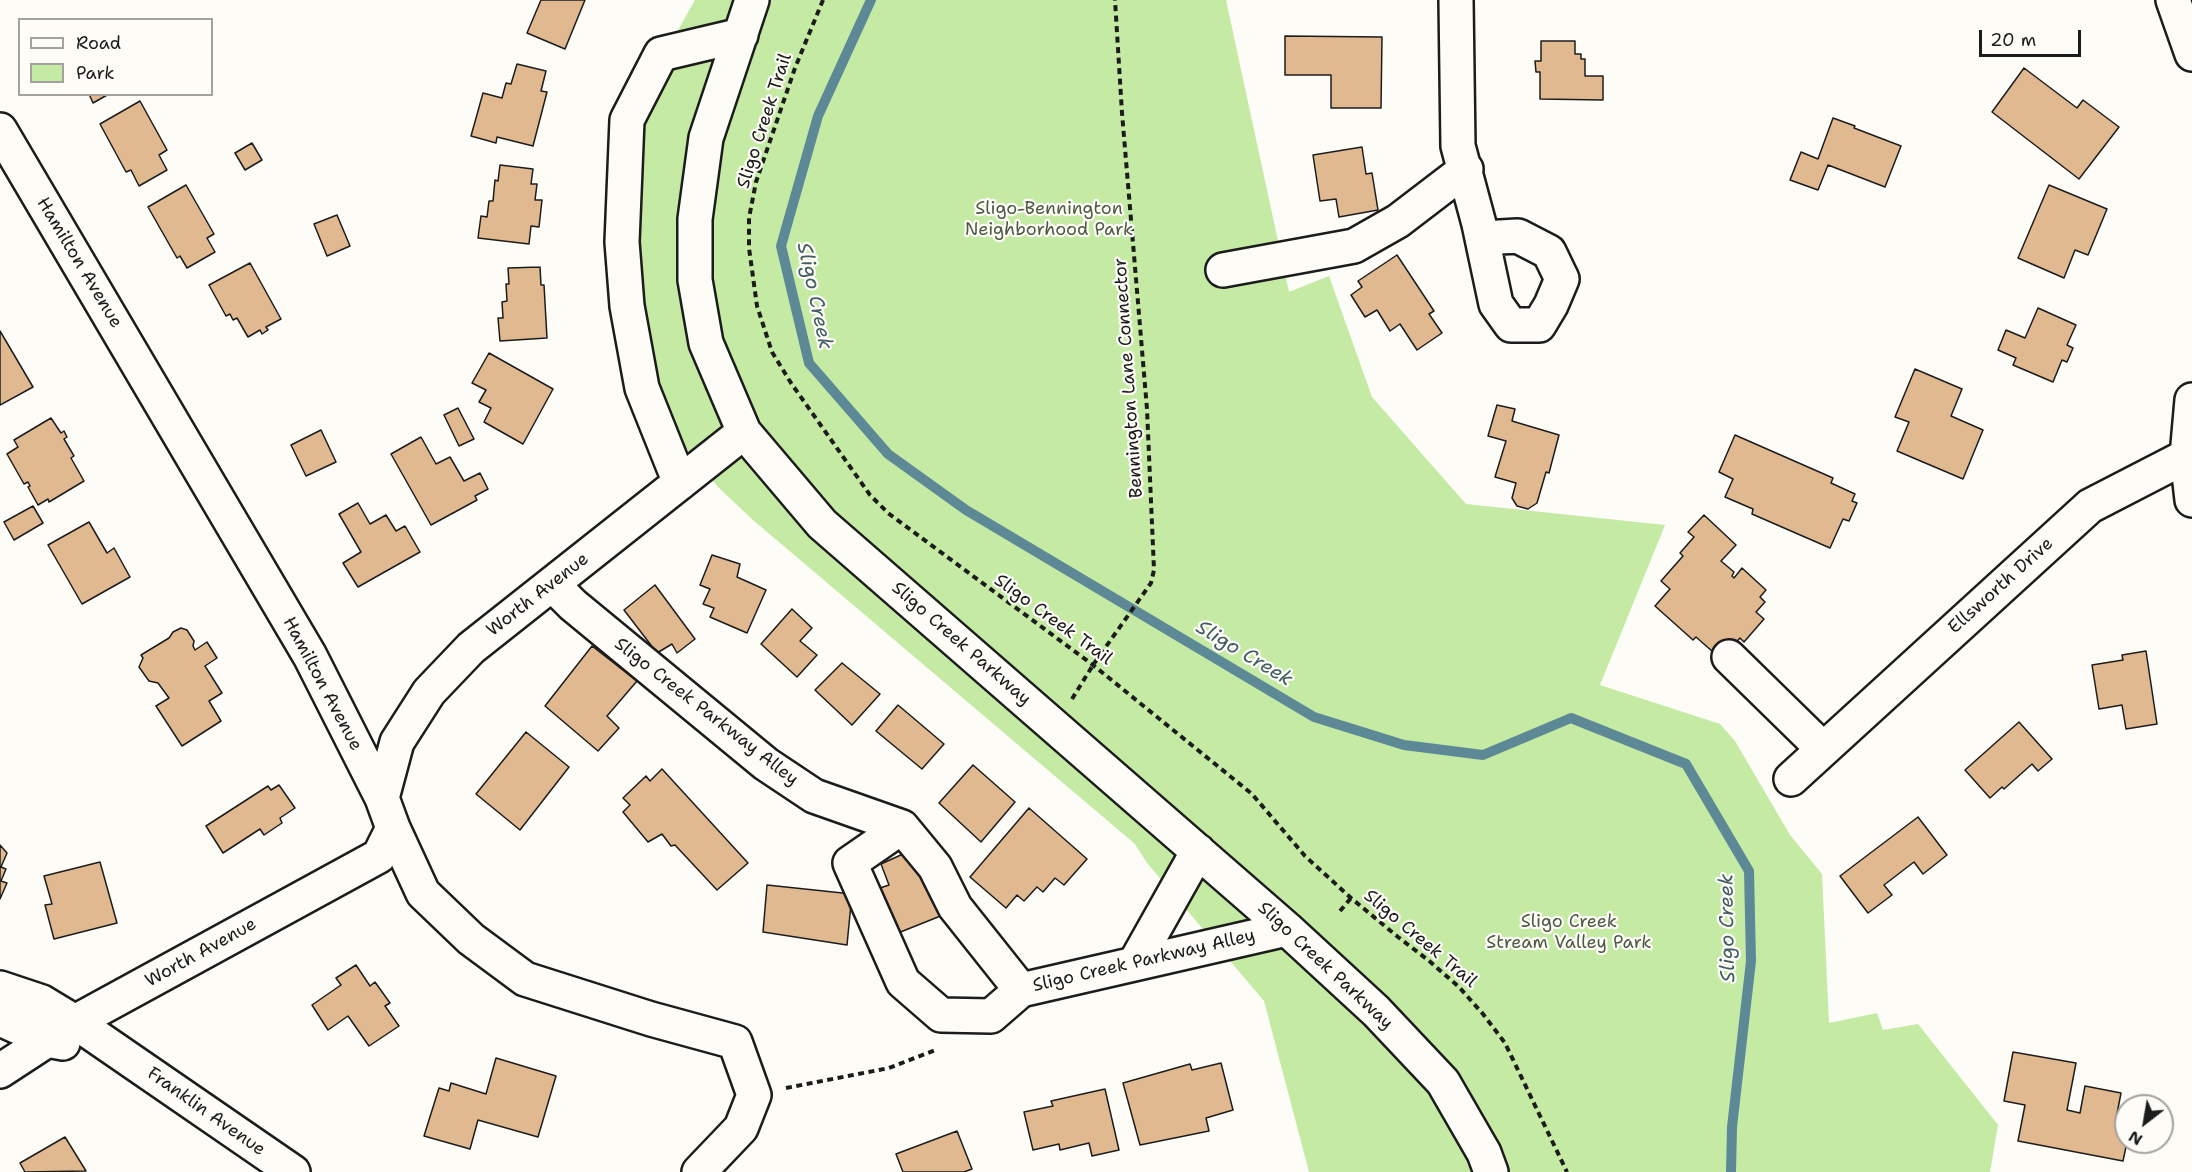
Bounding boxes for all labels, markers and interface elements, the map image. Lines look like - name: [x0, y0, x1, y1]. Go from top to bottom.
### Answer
- legend: [18, 18, 213, 96]
- scale bar: [1982, 18, 2084, 56]
- text: 20 m: [1990, 28, 2036, 52]
- text: Road: [76, 31, 121, 55]
- street label: Sligo Creek Trail: [733, 51, 797, 191]
- text: Park: [76, 61, 115, 85]
- street label: Hamilton Avenue: [32, 194, 126, 332]
- park label: Sligo-Bennington Neighborhood Park: [965, 198, 1133, 240]
- water label: Sligo Creek: [791, 240, 837, 352]
- street label: Bennington Lane Connector: [1110, 257, 1148, 499]
- street label: Ellsworth Drive: [1944, 533, 2058, 639]
- street label: Worth Avenue: [483, 548, 593, 642]
- street label: Sligo Creek Trail: [990, 570, 1116, 670]
- street label: Sligo Creek Parkway: [887, 578, 1035, 710]
- street label: Hamilton Avenue: [278, 613, 366, 755]
- water label: Sligo Creek: [1191, 616, 1297, 692]
- street label: Sligo Creek Parkway Alley: [610, 633, 802, 791]
- water label: Sligo Creek: [1715, 873, 1741, 983]
- street label: Sligo Creek Trail: [1359, 885, 1481, 993]
- street label: Sligo Creek Parkway: [1253, 898, 1397, 1034]
- park label: Sligo Creek Stream Valley Park: [1486, 911, 1652, 954]
- street label: Worth Avenue: [142, 914, 260, 992]
- street label: Sligo Creek Parkway Alley: [1031, 925, 1257, 997]
- street label: Franklin Avenue: [143, 1063, 269, 1161]
- north arrow: [2114, 1094, 2174, 1154]
- text: N: [2125, 1126, 2146, 1150]

